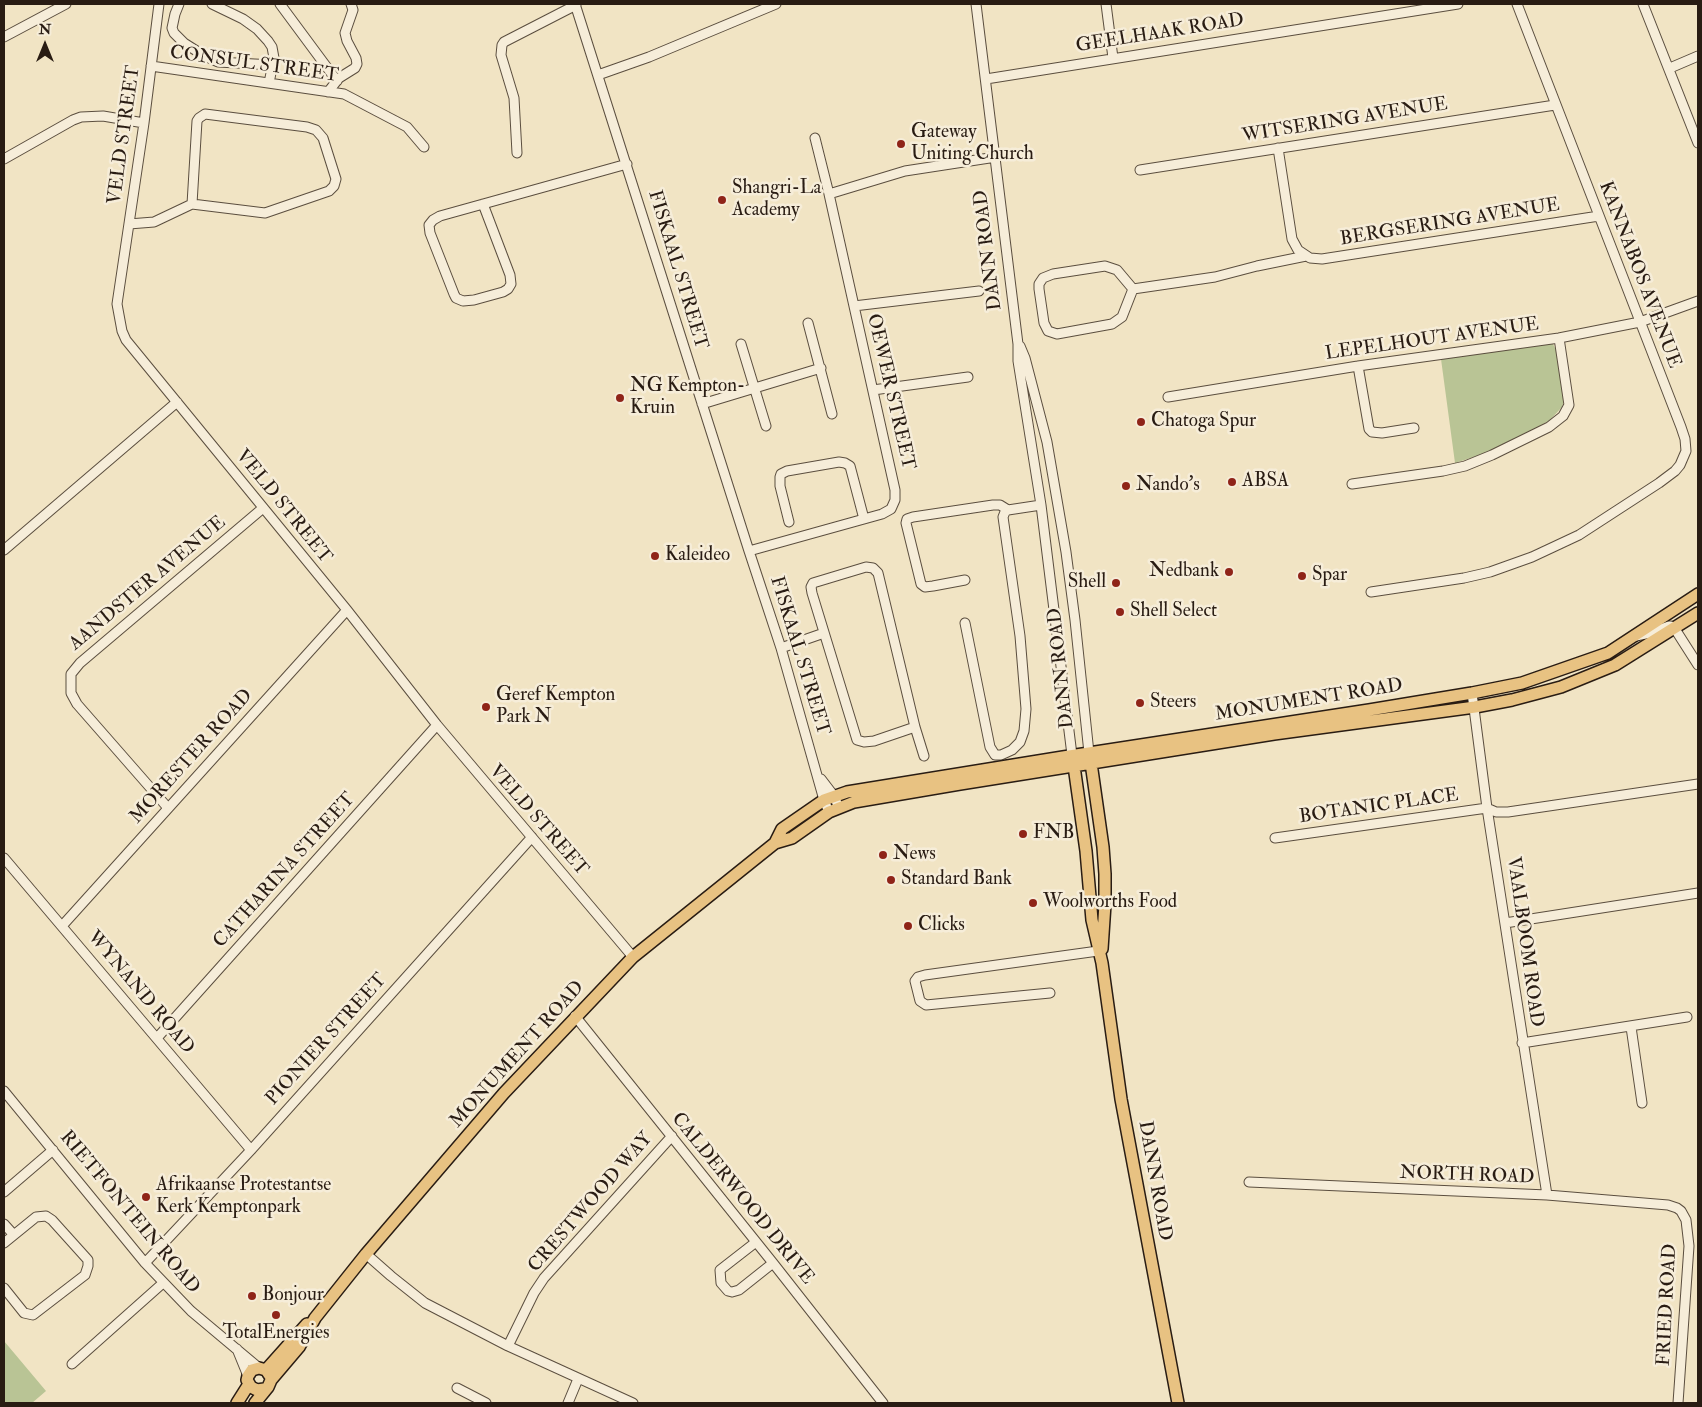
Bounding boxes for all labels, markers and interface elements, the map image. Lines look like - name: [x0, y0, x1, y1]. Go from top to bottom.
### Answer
- street label: GEELHAAK ROAD: [1074, 9, 1246, 59]
- north arrow: [20, 20, 70, 70]
- text: N: [39, 21, 51, 38]
- street label: CONSUL STREET: [168, 42, 340, 88]
- street label: VELD STREET: [104, 64, 146, 206]
- street label: WITSERING AVENUE: [1240, 93, 1450, 149]
- place label: Gateway Uniting Church: [911, 122, 1034, 166]
- marker: Gateway Uniting Church: [895, 138, 907, 150]
- place label: Shangri-La Academy: [732, 178, 821, 222]
- street label: KANNABOS AVENUE: [1593, 178, 1685, 372]
- street label: FISKAAL STREET: [642, 188, 712, 352]
- street label: DANN ROAD: [970, 188, 1008, 312]
- marker: Shangri-La Academy: [716, 194, 728, 206]
- street label: BERGSERING AVENUE: [1339, 194, 1561, 252]
- street label: OEWER STREET: [861, 312, 919, 472]
- street label: LEPELHOUT AVENUE: [1324, 314, 1540, 366]
- place label: NG Kempton- Kruin: [630, 376, 745, 420]
- marker: NG Kempton- Kruin: [614, 392, 626, 404]
- place label: Chatoga Spur: [1151, 411, 1256, 433]
- marker: Chatoga Spur: [1135, 416, 1147, 428]
- street label: VELD STREET: [230, 445, 336, 569]
- place label: ABSA: [1242, 471, 1289, 493]
- place label: Nando's: [1136, 475, 1200, 497]
- marker: ABSA: [1226, 476, 1238, 488]
- marker: Nando's: [1120, 480, 1132, 492]
- street label: AANDSTER AVENUE: [65, 512, 231, 656]
- place label: Kaleideo: [665, 545, 730, 567]
- marker: Kaleideo: [649, 550, 661, 562]
- place label: Nedbank: [1149, 561, 1219, 583]
- place label: Spar: [1312, 565, 1347, 587]
- marker: Nedbank: [1223, 566, 1235, 578]
- marker: Spar: [1296, 570, 1308, 582]
- place label: Shell: [1068, 572, 1106, 594]
- street label: FISKAAL STREET: [764, 574, 834, 738]
- marker: Shell: [1110, 577, 1122, 589]
- place label: Shell Select: [1130, 601, 1217, 623]
- street label: DANN ROAD: [1044, 606, 1080, 730]
- marker: Shell Select: [1114, 606, 1126, 618]
- street label: MONUMENT ROAD: [1214, 675, 1404, 727]
- street label: MORESTER ROAD: [126, 685, 258, 829]
- place label: Geref Kempton Park N: [496, 685, 615, 729]
- place label: Steers: [1150, 692, 1196, 714]
- marker: Steers: [1134, 697, 1146, 709]
- marker: Geref Kempton Park N: [480, 701, 492, 713]
- street label: VELD STREET: [483, 761, 593, 881]
- street label: BOTANIC PLACE: [1298, 785, 1460, 829]
- street label: CATHARINA STREET: [209, 789, 361, 953]
- place label: FNB: [1033, 823, 1074, 845]
- marker: FNB: [1017, 828, 1029, 840]
- place label: News: [893, 844, 936, 866]
- marker: News: [877, 849, 889, 861]
- street label: VAALBOOM ROAD: [1501, 855, 1547, 1029]
- place label: Standard Bank: [901, 869, 1012, 891]
- marker: Standard Bank: [885, 874, 897, 886]
- place label: Woolworths Food: [1043, 892, 1177, 914]
- marker: Woolworths Food: [1027, 897, 1039, 909]
- place label: Clicks: [918, 915, 965, 937]
- marker: Clicks: [902, 920, 914, 932]
- street label: WYNAND ROAD: [82, 927, 198, 1059]
- street label: PIONIER STREET: [262, 969, 392, 1111]
- street label: MONUMENT ROAD: [446, 977, 590, 1133]
- street label: CALDERWOOD DRIVE: [666, 1109, 818, 1289]
- street label: DANN ROAD: [1132, 1119, 1176, 1243]
- street label: RIETFONTEIN ROAD: [54, 1127, 204, 1299]
- street label: CRESTWOOD WAY: [524, 1128, 658, 1278]
- street label: NORTH ROAD: [1399, 1162, 1535, 1190]
- place label: Afrikaanse Protestantse Kerk Kemptonpark: [156, 1175, 331, 1219]
- marker: Afrikaanse Protestantse Kerk Kemptonpark: [140, 1191, 152, 1203]
- street label: FRIED ROAD: [1653, 1243, 1683, 1367]
- place label: Bonjour: [262, 1285, 324, 1307]
- marker: Bonjour: [246, 1290, 258, 1302]
- marker: TotalEnergies: [270, 1309, 282, 1321]
- place label: TotalEnergies: [223, 1323, 329, 1345]

